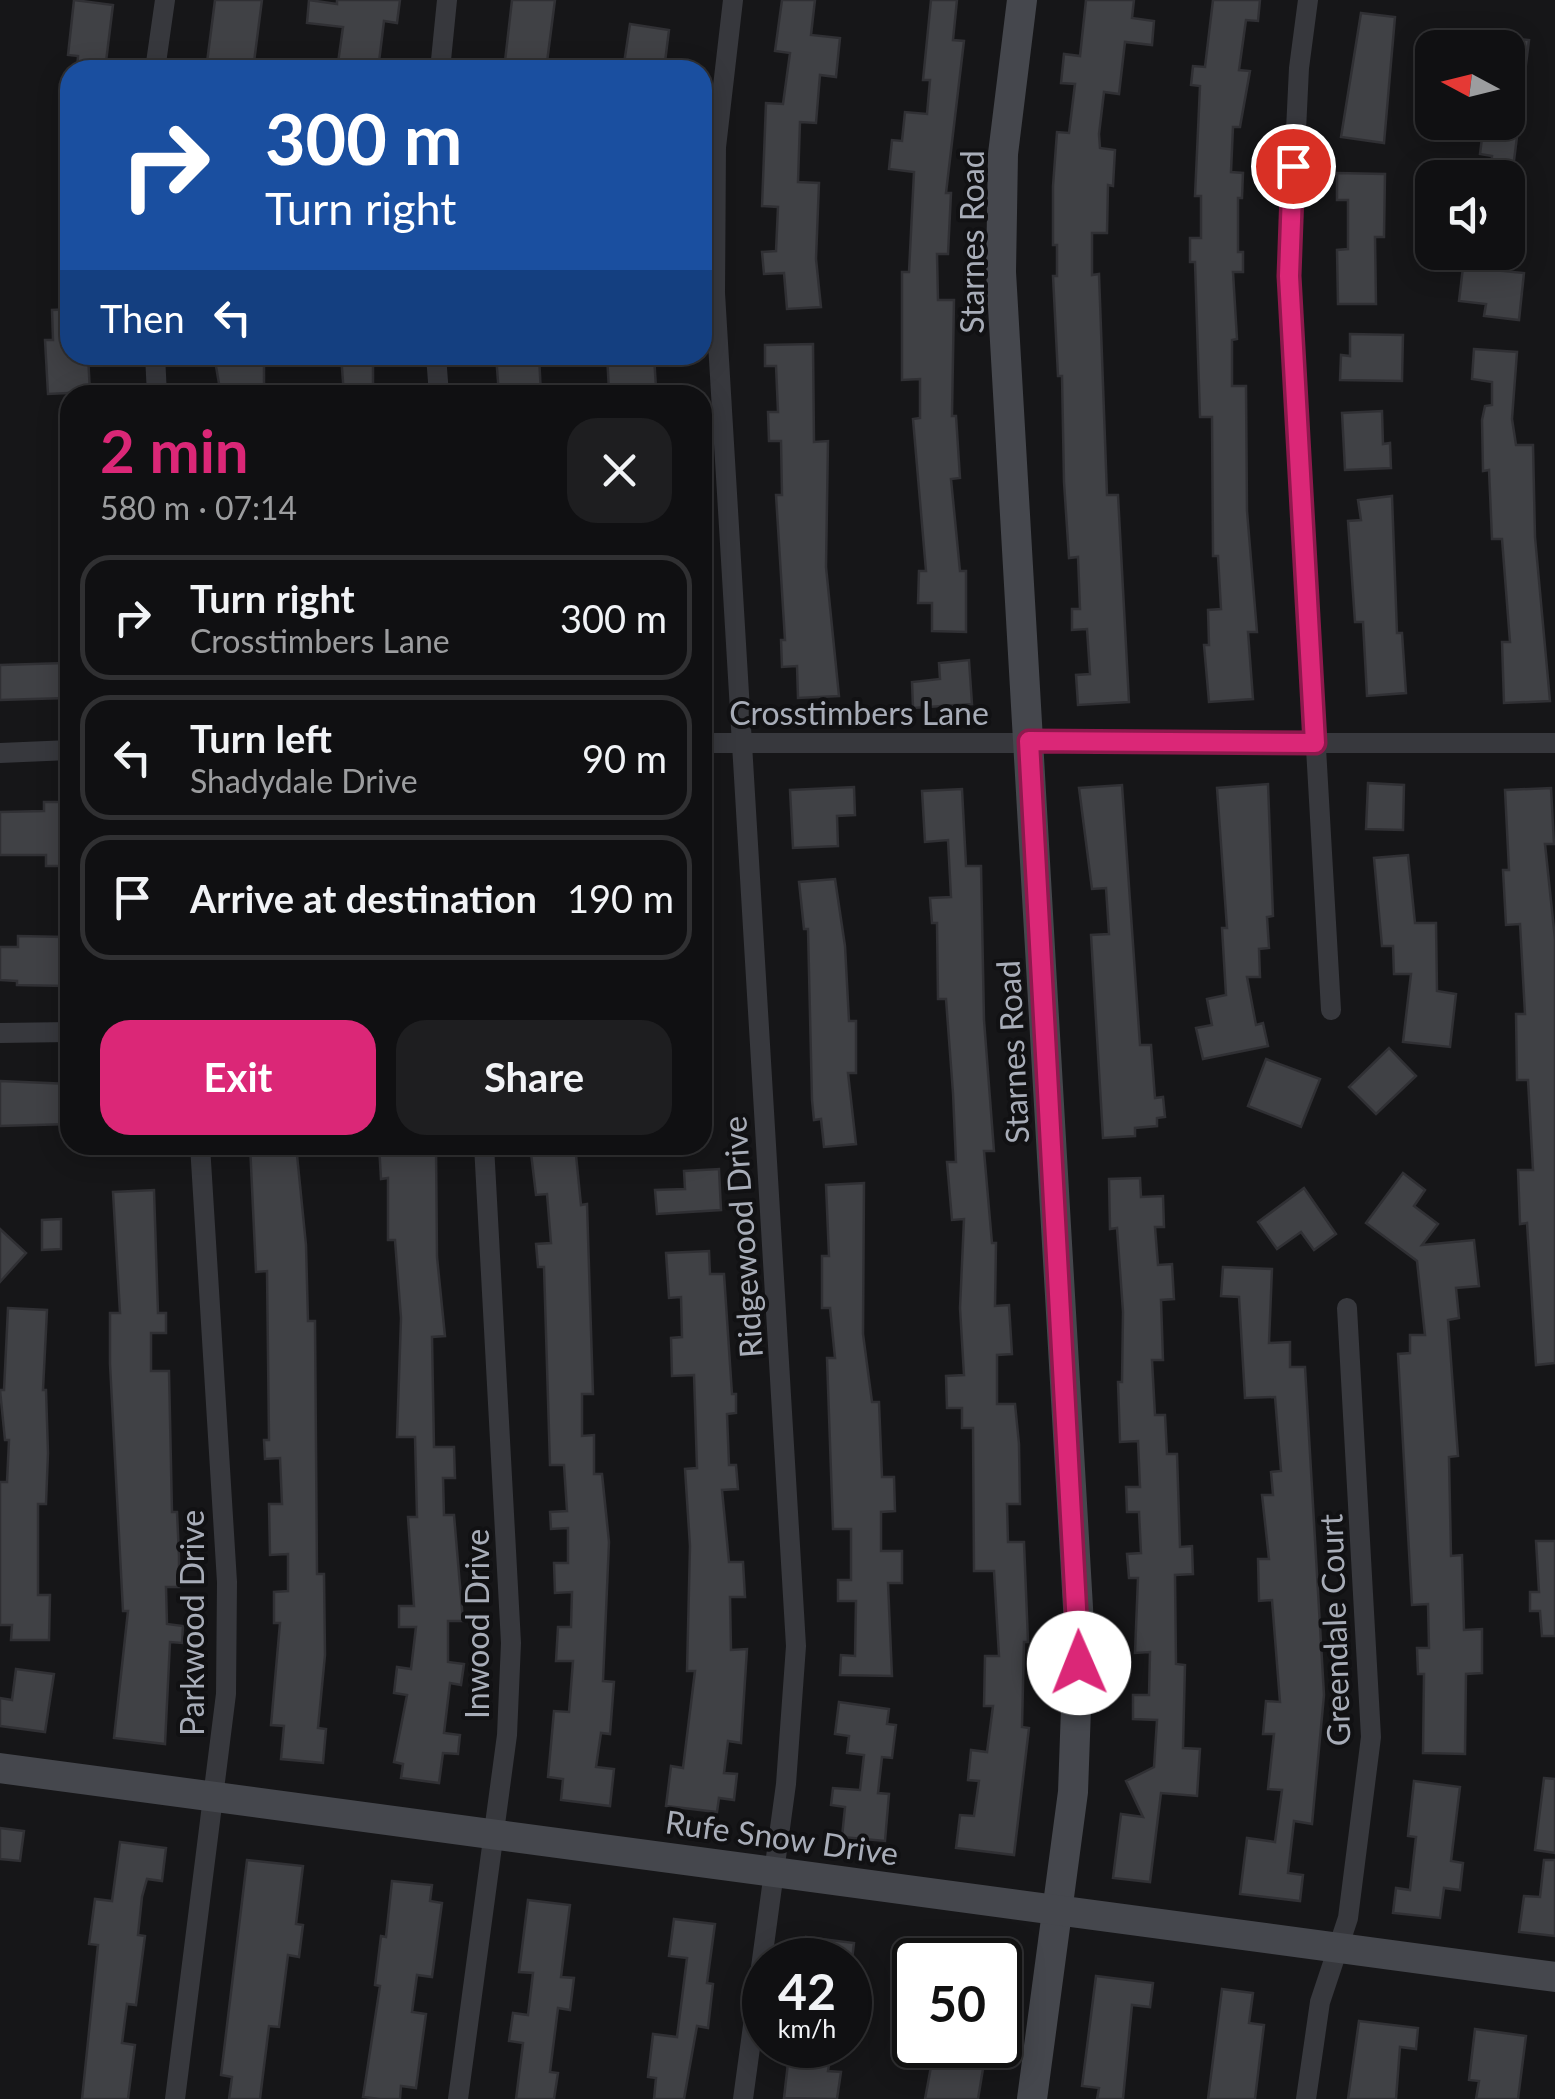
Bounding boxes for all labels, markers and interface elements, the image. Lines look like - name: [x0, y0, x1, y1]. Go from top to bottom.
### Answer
- north arrow: [1415, 30, 1525, 140]
- map controls: [1415, 30, 1525, 270]
- text: 300 m: [265, 96, 462, 180]
- icon: right: [100, 100, 230, 230]
- pin: [1251, 124, 1336, 209]
- icon: arrive: [1266, 139, 1321, 194]
- street label: Starnes Road: [952, 150, 991, 334]
- button: sound: [1415, 160, 1525, 270]
- text: Turn right: [265, 181, 456, 235]
- icon: left: [205, 290, 260, 345]
- text: Then: [100, 295, 185, 341]
- text: 2 min: [100, 414, 249, 486]
- button: close: [567, 418, 672, 523]
- text: 580 m · 07:14: [100, 488, 297, 527]
- text: Turn right: [190, 575, 355, 621]
- icon: right: [105, 590, 160, 645]
- text: 300 m: [560, 595, 667, 641]
- text: Crosstimbers Lane: [190, 621, 450, 660]
- street label: Crosstimbers Lane: [729, 693, 989, 732]
- text: Turn left: [190, 715, 332, 761]
- icon: left: [105, 730, 160, 785]
- text: 90 m: [582, 735, 667, 781]
- text: Shadydale Drive: [190, 761, 418, 800]
- icon: arrive: [105, 870, 160, 925]
- text: Arrive at destination: [190, 875, 537, 921]
- text: 190 m: [567, 875, 674, 921]
- street label: Starnes Road: [988, 959, 1036, 1145]
- button: Exit: [100, 1020, 376, 1135]
- button: Share: [396, 1020, 672, 1135]
- street label: Ridgewood Drive: [714, 1115, 770, 1359]
- street label: Parkwood Drive: [172, 1510, 211, 1736]
- street label: Greendale Court: [1310, 1513, 1358, 1747]
- street label: Inwood Drive: [457, 1529, 496, 1719]
- position arrow: [1027, 1611, 1131, 1715]
- street label: Rufe Snow Drive: [663, 1801, 901, 1873]
- speed limit sign: 50: [892, 1938, 1022, 2068]
- text: 42: [778, 1961, 836, 2021]
- text: km/h: [778, 2013, 836, 2043]

